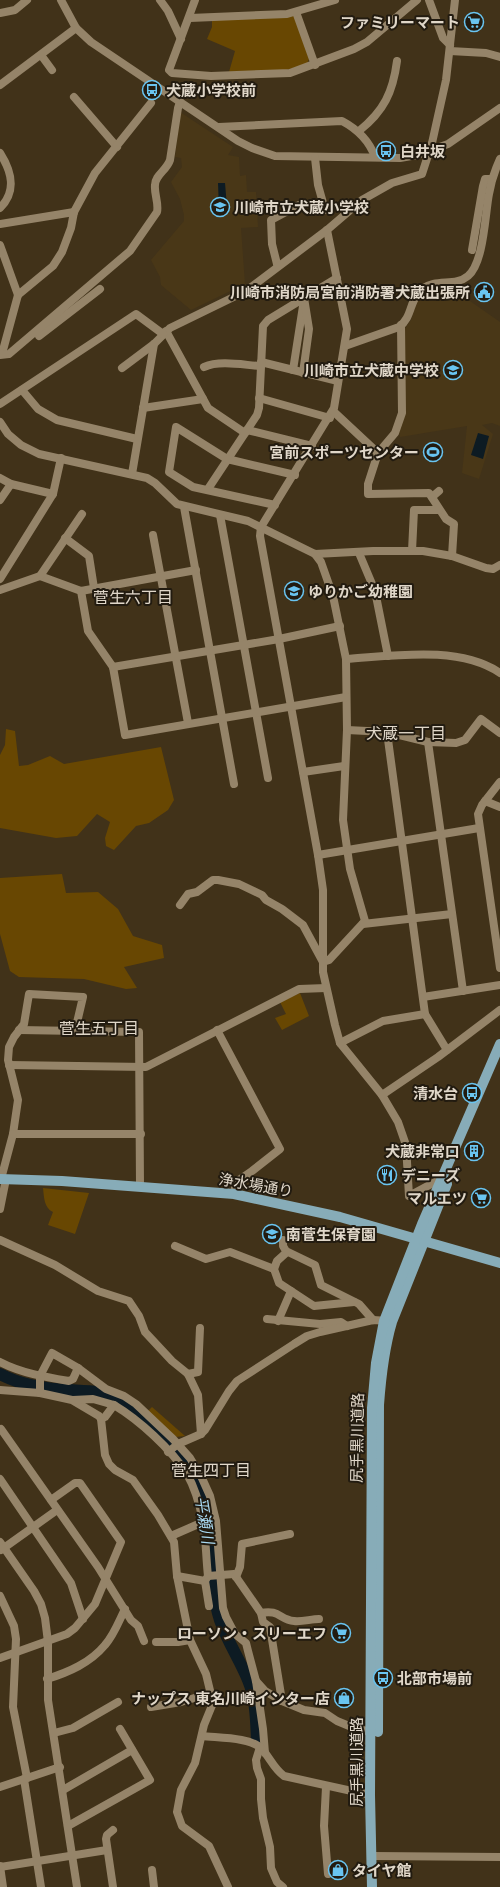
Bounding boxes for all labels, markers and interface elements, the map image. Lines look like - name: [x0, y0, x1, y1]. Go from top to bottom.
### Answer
- supermarket icon: ファミリーマート: [463, 11, 485, 33]
- place label: ファミリーマート: [340, 13, 460, 32]
- bus stop icon: 犬蔵小学校前: [141, 79, 163, 101]
- place label: 犬蔵小学校前: [166, 81, 256, 100]
- bus stop icon: 白井坂: [375, 140, 397, 162]
- place label: 白井坂: [400, 142, 445, 161]
- school or university icon: 川崎市立犬蔵小学校: [209, 196, 231, 218]
- place label: 川崎市立犬蔵小学校: [234, 198, 369, 217]
- public building icon: 川崎市消防局宮前消防署犬蔵出張所: [473, 281, 495, 303]
- place label: 川崎市消防局宮前消防署犬蔵出張所: [230, 283, 470, 302]
- school or university icon: 川崎市立犬蔵中学校: [442, 359, 464, 381]
- place label: 川崎市立犬蔵中学校: [304, 361, 439, 380]
- sports icon: 宮前スポーツセンター: [422, 441, 444, 463]
- place label: 宮前スポーツセンター: [269, 443, 419, 462]
- school or university icon: ゆりかご幼稚園: [283, 580, 305, 602]
- place label: ゆりかご幼稚園: [308, 582, 413, 601]
- district label: 菅生六丁目: [93, 587, 173, 607]
- district label: 犬蔵一丁目: [366, 723, 446, 743]
- district label: 菅生五丁目: [59, 1018, 139, 1038]
- bus stop icon: 清水台: [461, 1082, 483, 1104]
- place label: 清水台: [413, 1084, 458, 1103]
- building icon: 犬蔵非常口: [463, 1140, 485, 1162]
- place label: 犬蔵非常口: [385, 1142, 460, 1161]
- restaurant icon: デニーズ: [376, 1164, 398, 1186]
- place label: デニーズ: [401, 1166, 460, 1185]
- street label: 浄水場通り: [217, 1169, 295, 1201]
- supermarket icon: マルエツ: [470, 1187, 492, 1209]
- place label: マルエツ: [407, 1189, 467, 1208]
- school or university icon: 南菅生保育園: [261, 1223, 283, 1245]
- place label: 南菅生保育園: [286, 1225, 376, 1244]
- street label: 尻手黒川道路: [347, 1393, 367, 1483]
- district label: 菅生四丁目: [171, 1460, 251, 1480]
- water label: 平瀬川: [191, 1495, 219, 1547]
- supermarket icon: ローソン・スリーエフ: [330, 1622, 352, 1644]
- place label: ローソン・スリーエフ: [177, 1624, 327, 1643]
- bus stop icon: 北部市場前: [372, 1667, 394, 1689]
- place label: 北部市場前: [397, 1669, 472, 1688]
- shop icon: ナップス 東名川崎インター店: [333, 1687, 355, 1709]
- place label: ナップス 東名川崎インター店: [131, 1689, 330, 1708]
- street label: 尻手黒川道路: [347, 1717, 366, 1807]
- shop icon: タイヤ館: [327, 1859, 349, 1881]
- place label: タイヤ館: [352, 1861, 412, 1880]

